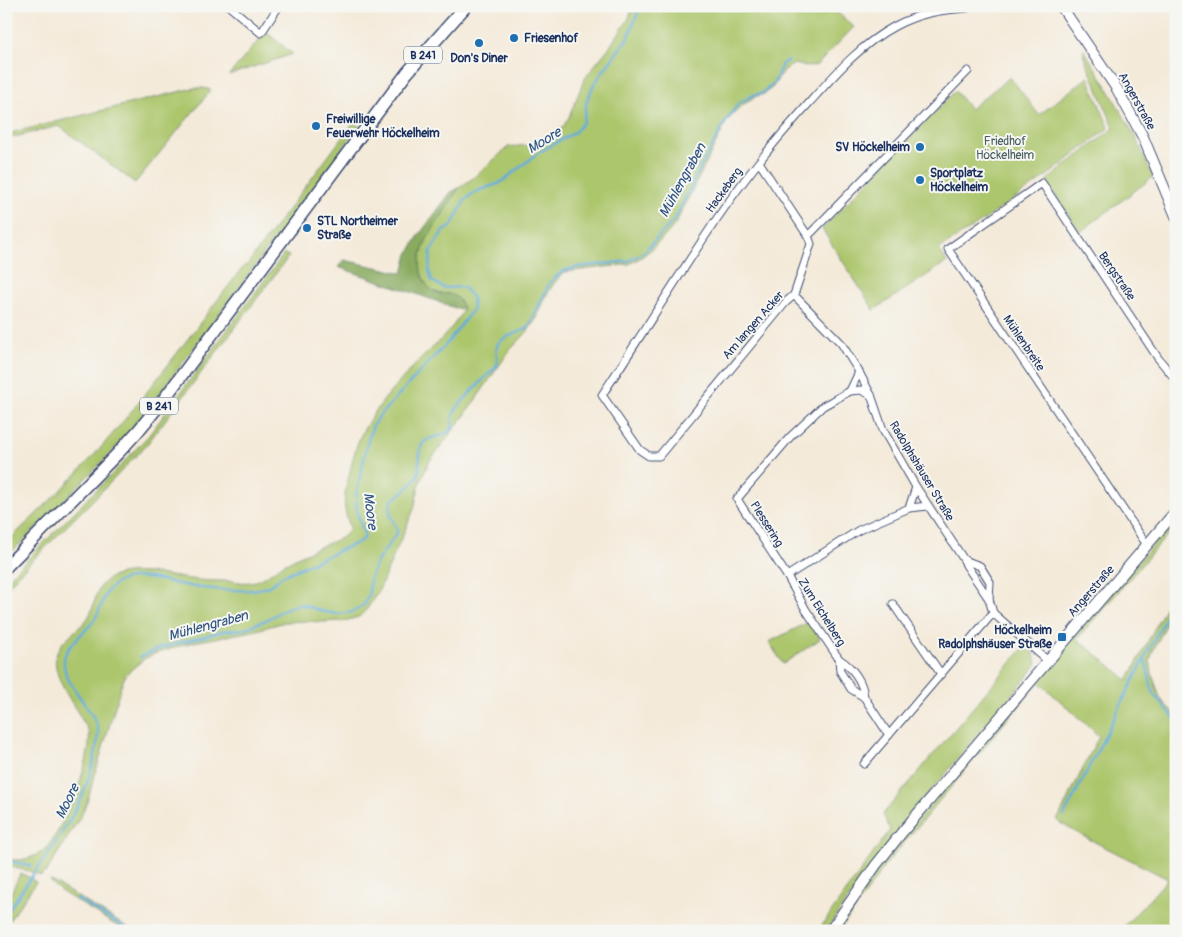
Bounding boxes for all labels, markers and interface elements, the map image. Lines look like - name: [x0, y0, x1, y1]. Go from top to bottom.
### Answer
- place label: Friesenhof: [524, 31, 578, 46]
- marker: Friesenhof: [508, 32, 520, 44]
- marker: Don's Diner: [473, 37, 485, 49]
- road number: B 241: [404, 46, 442, 64]
- place label: Don's Diner: [450, 51, 508, 66]
- street label: Angerstraße: [1115, 70, 1159, 133]
- place label: Freiwillige Feuerwehr Höckelheim: [326, 112, 440, 141]
- marker: Freiwillige Feuerwehr Höckelheim: [310, 120, 322, 132]
- water label: Moore: [524, 122, 566, 157]
- park label: Friedhof Höckelheim: [976, 134, 1034, 163]
- water label: Mühlengraben: [655, 139, 710, 220]
- place label: SV Höckelheim: [835, 140, 910, 155]
- marker: SV Höckelheim: [914, 141, 926, 153]
- street label: Hackeberg: [703, 165, 746, 216]
- place label: Sportplatz Höckelheim: [930, 166, 988, 195]
- marker: Sportplatz Höckelheim: [914, 174, 926, 186]
- place label: STL Northeimer Straße: [317, 214, 399, 243]
- marker: STL Northeimer Straße: [301, 222, 313, 234]
- street label: Bergstraße: [1095, 249, 1138, 304]
- street label: Am langen Acker: [720, 287, 788, 363]
- street label: Mühlenbreite: [999, 312, 1048, 374]
- road number: B 241: [140, 398, 178, 414]
- street label: Radolphshäuser Straße: [886, 419, 957, 524]
- water label: Moore: [360, 492, 381, 532]
- street label: Plessering: [747, 499, 786, 550]
- street label: Angerstraße: [1065, 562, 1118, 620]
- street label: Zum Eichelberg: [795, 575, 849, 649]
- water label: Mühlengraben: [166, 606, 251, 644]
- place label: Höckelheim Radolphshäuser Straße: [938, 623, 1053, 652]
- marker: Höckelheim Radolphshäuser Straße: [1056, 631, 1068, 643]
- water label: Moore: [52, 779, 84, 821]

